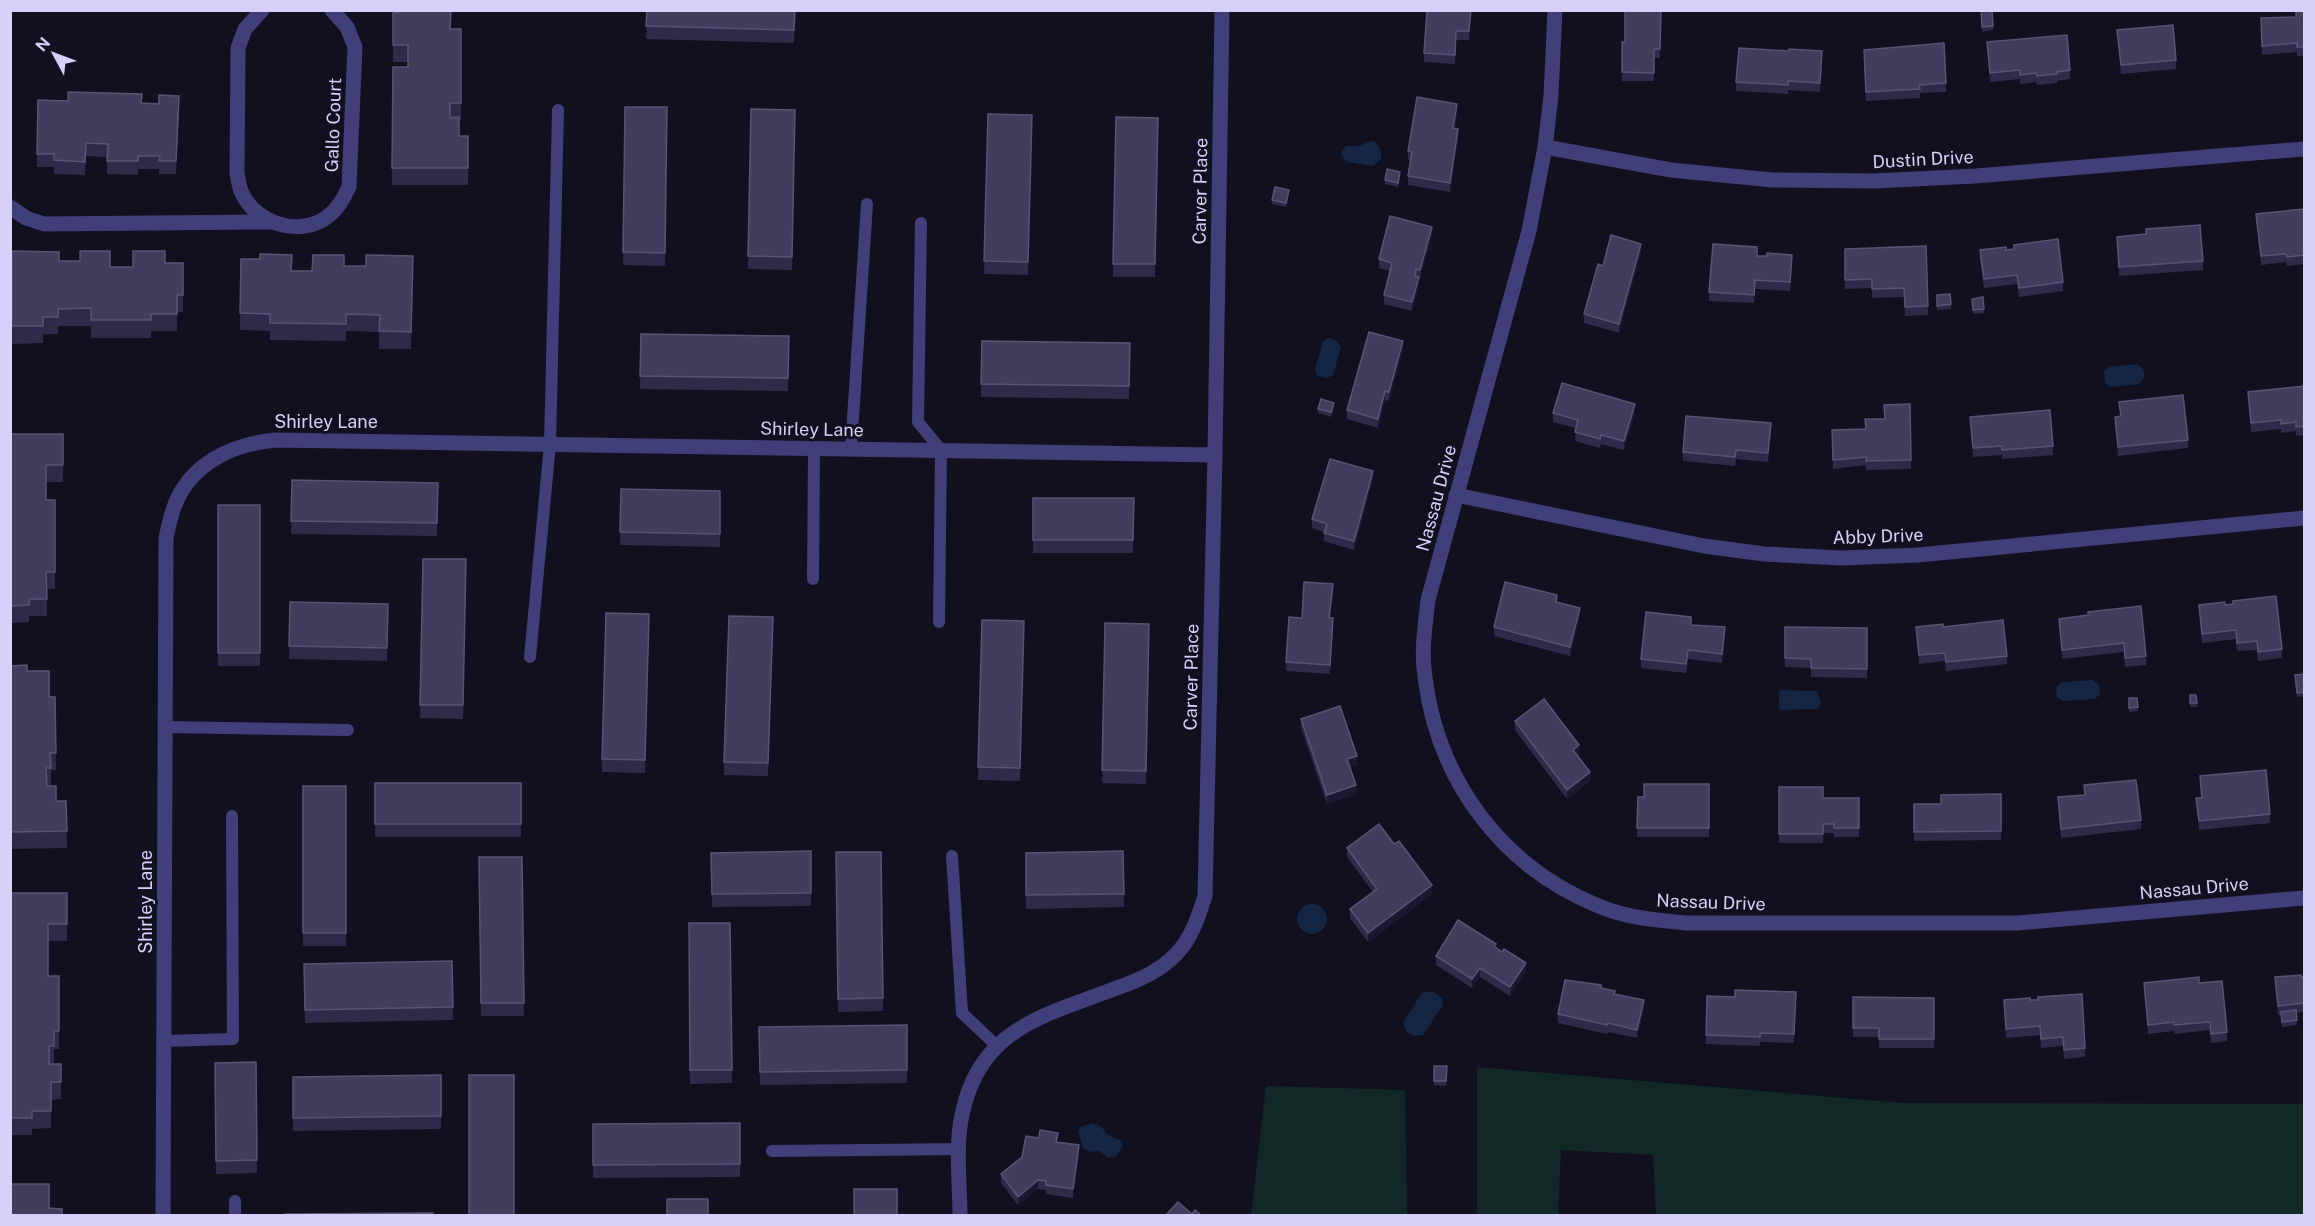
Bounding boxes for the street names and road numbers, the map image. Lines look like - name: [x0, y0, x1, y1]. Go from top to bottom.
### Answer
- street label: Gallo Court: [321, 77, 345, 173]
- street label: Carver Place: [1189, 137, 1211, 245]
- street label: Dustin Drive: [1872, 146, 1974, 172]
- street label: Shirley Lane: [274, 411, 378, 432]
- street label: Shirley Lane: [760, 418, 864, 440]
- street label: Nassau Drive: [1412, 442, 1460, 554]
- street label: Abby Drive: [1832, 524, 1924, 548]
- street label: Carver Place: [1180, 623, 1202, 731]
- street label: Shirley Lane: [135, 850, 156, 954]
- street label: Nassau Drive: [2139, 873, 2249, 903]
- street label: Nassau Drive: [1656, 890, 1766, 914]

